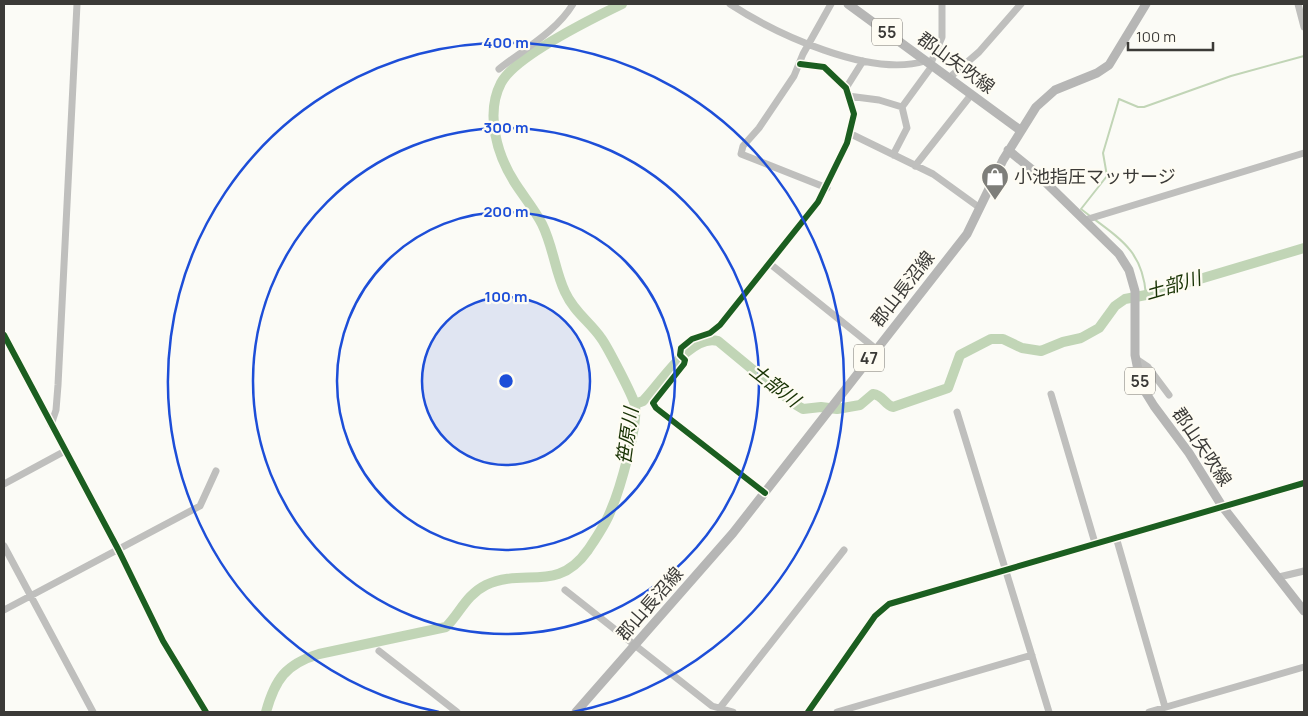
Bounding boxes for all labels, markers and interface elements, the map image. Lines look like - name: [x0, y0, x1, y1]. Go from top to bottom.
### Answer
- road number: 55: [872, 18, 902, 46]
- scale bar: [1128, 20, 1213, 52]
- street label: 郡山矢吹線: [913, 26, 1000, 98]
- text: 100 m: [1136, 26, 1176, 47]
- text: 400 m: [483, 32, 529, 53]
- text: 300 m: [484, 117, 528, 138]
- shop icon: 小池指圧マッサージ: [980, 162, 1010, 201]
- place label: 小池指圧マッサージ: [1014, 164, 1176, 188]
- text: 200 m: [483, 201, 529, 222]
- street label: 郡山長沼線: [865, 246, 939, 331]
- water label: 土部川: [1142, 264, 1206, 305]
- text: 100 m: [485, 286, 527, 307]
- road number: 47: [854, 344, 884, 372]
- water label: 土部川: [745, 357, 807, 414]
- road number: 55: [1125, 368, 1155, 394]
- centre of rings: [497, 372, 515, 390]
- street label: 郡山矢吹線: [1168, 402, 1238, 490]
- water label: 笹原川: [610, 404, 644, 466]
- street label: 郡山長沼線: [611, 562, 688, 645]

